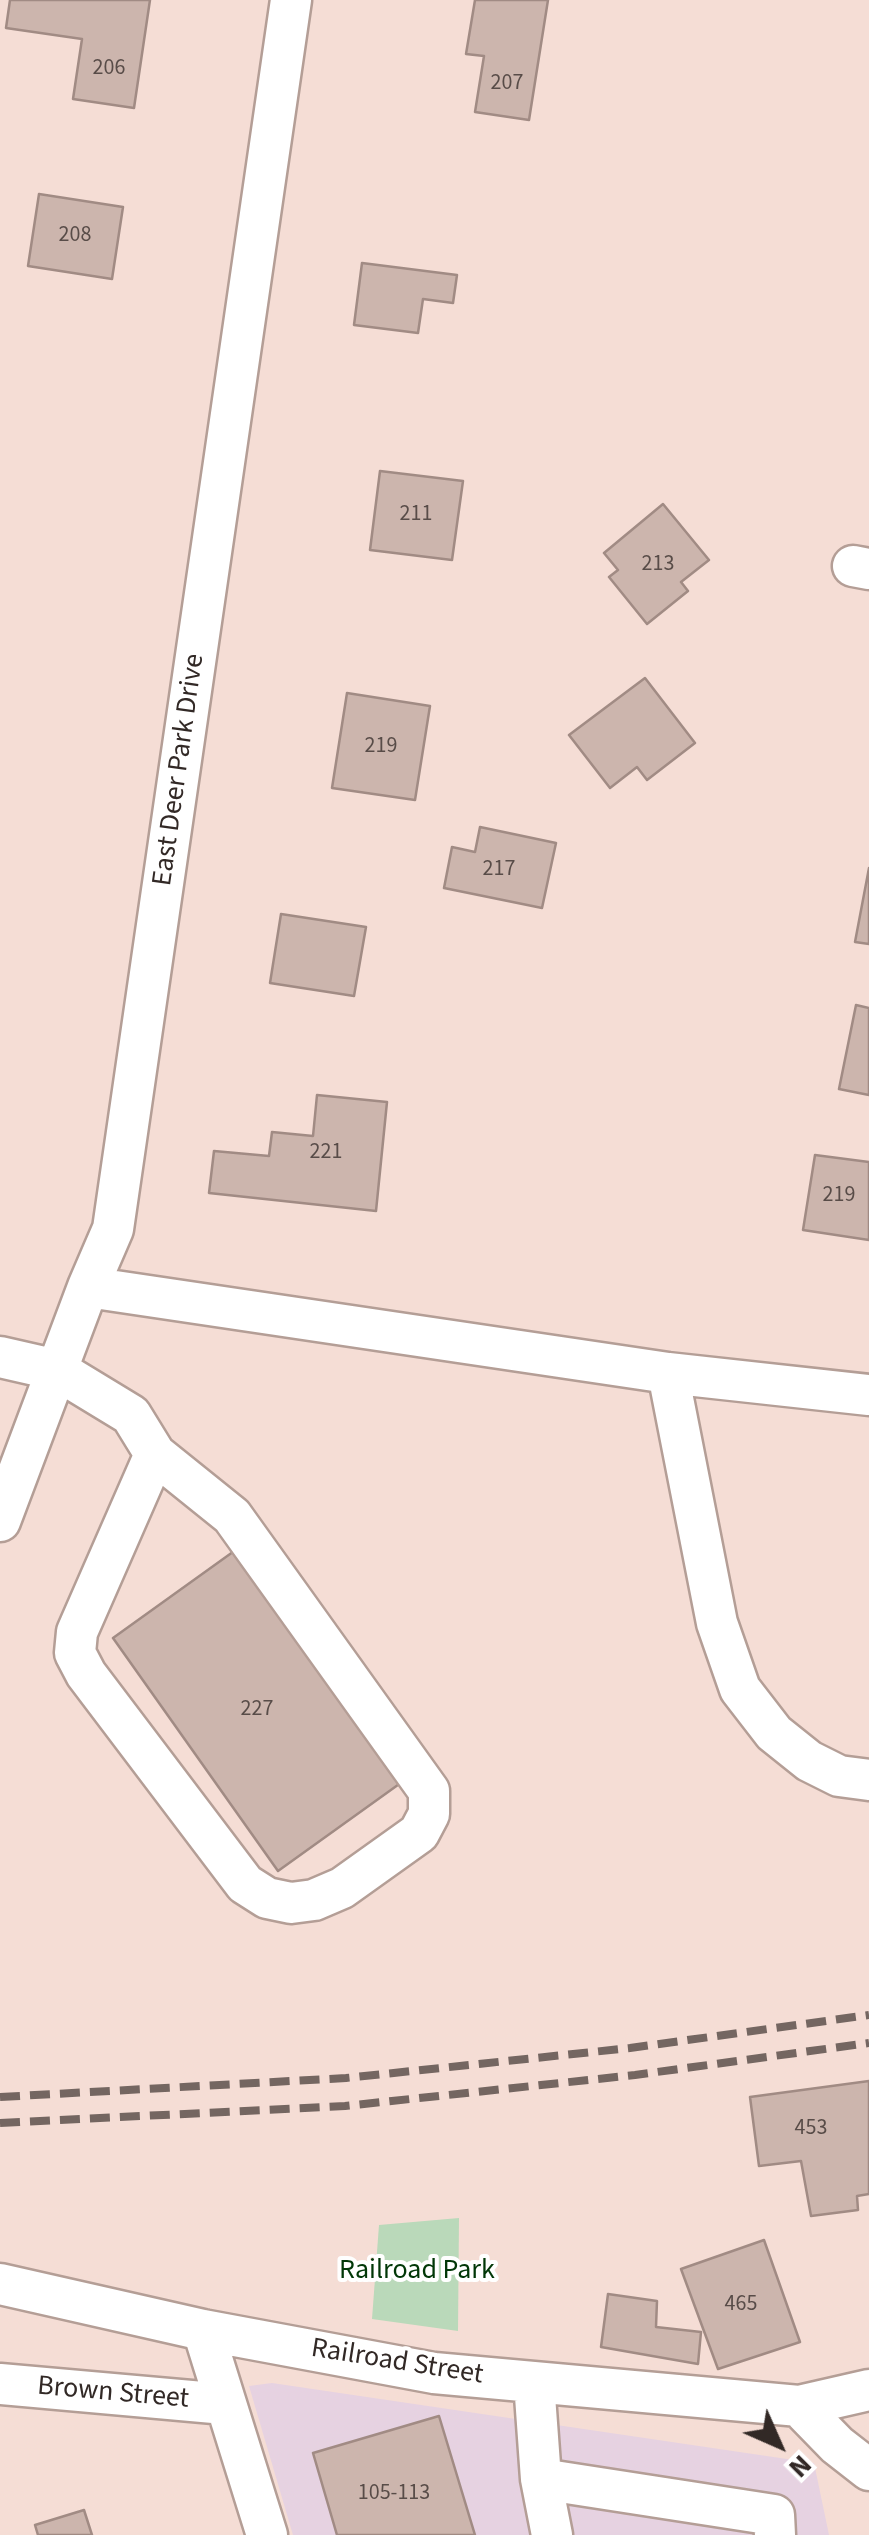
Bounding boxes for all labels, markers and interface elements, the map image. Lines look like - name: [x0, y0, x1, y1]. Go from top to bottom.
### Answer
- house number: 206: [93, 56, 125, 82]
- house number: 207: [491, 71, 523, 97]
- house number: 208: [59, 223, 91, 249]
- house number: 211: [400, 502, 432, 528]
- house number: 213: [642, 552, 674, 578]
- street label: East Deer Park Drive: [147, 652, 213, 888]
- house number: 219: [365, 734, 397, 760]
- house number: 217: [483, 857, 515, 883]
- house number: 221: [310, 1140, 342, 1166]
- house number: 219: [823, 1183, 855, 1209]
- house number: 227: [241, 1697, 273, 1723]
- house number: 453: [795, 2116, 827, 2142]
- park label: Railroad Park: [339, 2255, 495, 2289]
- house number: 465: [725, 2292, 757, 2318]
- street label: Railroad Street: [309, 2333, 485, 2393]
- street label: Brown Street: [36, 2371, 190, 2417]
- north arrow: [729, 2395, 829, 2495]
- text: N: [779, 2445, 821, 2487]
- house number: 105-113: [358, 2481, 430, 2507]

